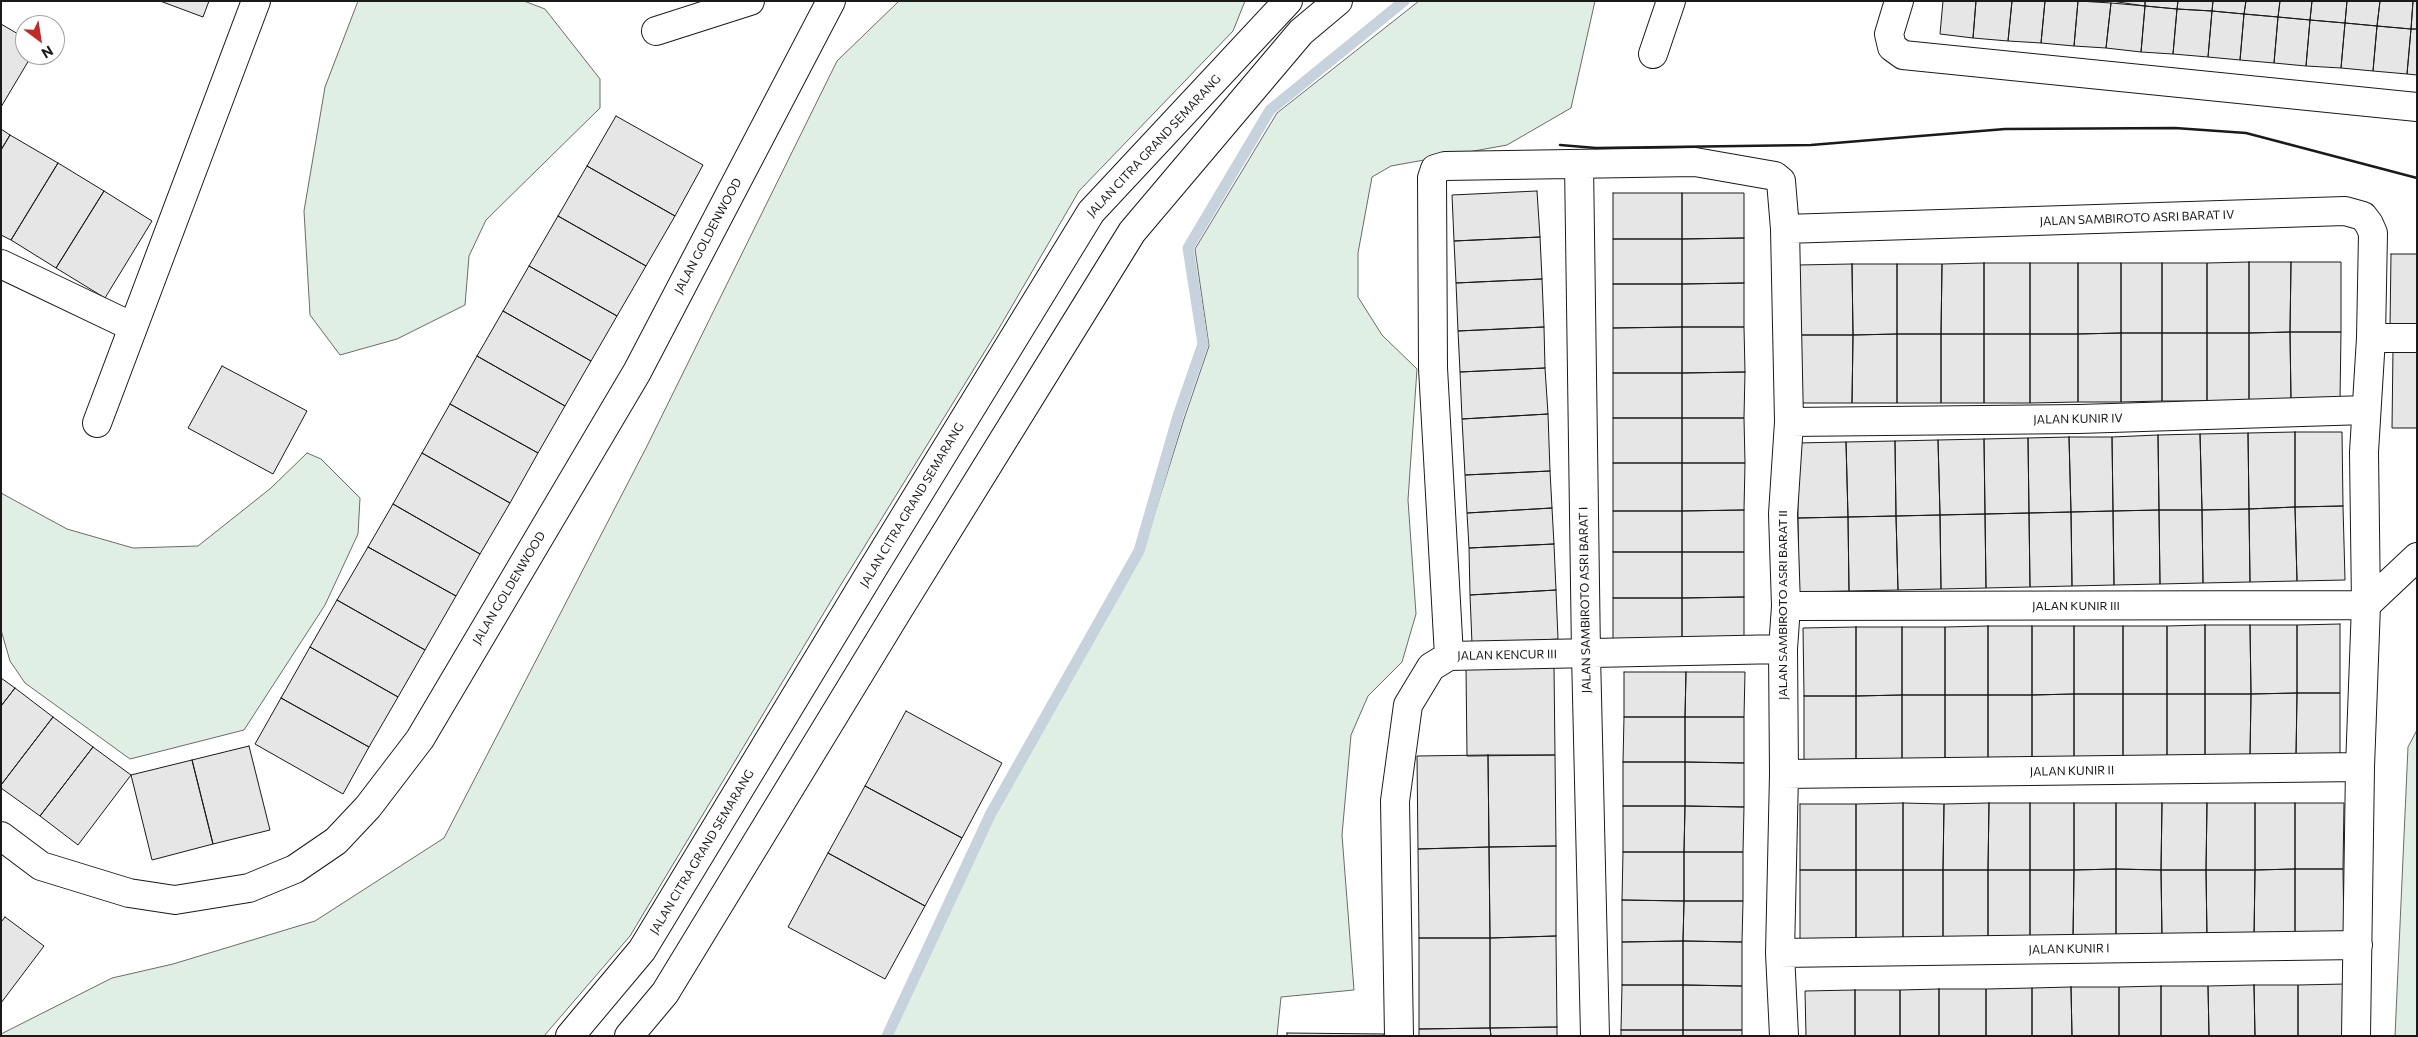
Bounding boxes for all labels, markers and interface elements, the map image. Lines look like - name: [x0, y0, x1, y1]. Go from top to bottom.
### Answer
- north arrow: [15, 15, 65, 65]
- text: N: [39, 42, 56, 62]
- street label: JALAN CITRA GRAND SEMARANG: [1084, 72, 1224, 220]
- street label: JALAN GOLDENWOOD: [671, 176, 745, 296]
- street label: JALAN SAMBIROTO ASRI BARAT IV: [2039, 207, 2235, 229]
- street label: JALAN KUNIR IV: [2033, 411, 2123, 427]
- street label: JALAN CITRA GRAND SEMARANG: [857, 420, 967, 590]
- street label: JALAN SAMBIROTO ASRI BARAT I: [1576, 507, 1594, 693]
- street label: JALAN SAMBIROTO ASRI BARAT II: [1776, 510, 1790, 700]
- street label: JALAN GOLDENWOOD: [470, 529, 548, 647]
- street label: JALAN KUNIR III: [2032, 599, 2120, 613]
- street label: JALAN KENCUR III: [1457, 647, 1557, 663]
- street label: JALAN KUNIR II: [2030, 763, 2114, 779]
- street label: JALAN CITRA GRAND SEMARANG: [647, 767, 757, 937]
- street label: JALAN KUNIR I: [2028, 941, 2110, 957]

